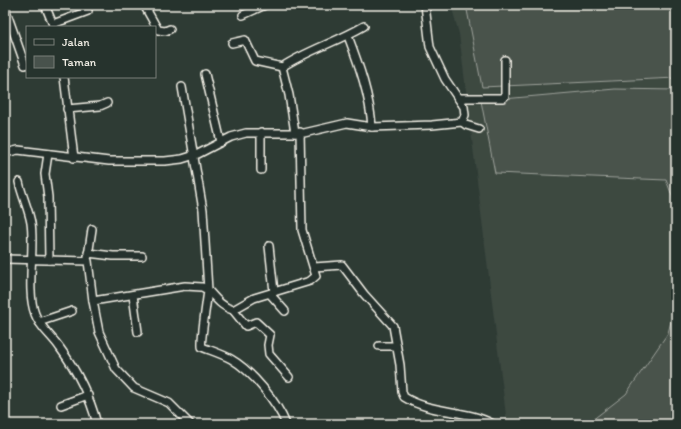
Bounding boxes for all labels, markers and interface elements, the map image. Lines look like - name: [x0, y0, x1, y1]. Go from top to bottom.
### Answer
- legend: [26, 26, 156, 78]
- text: Jalan: [62, 35, 90, 49]
- text: Taman: [62, 55, 97, 69]

